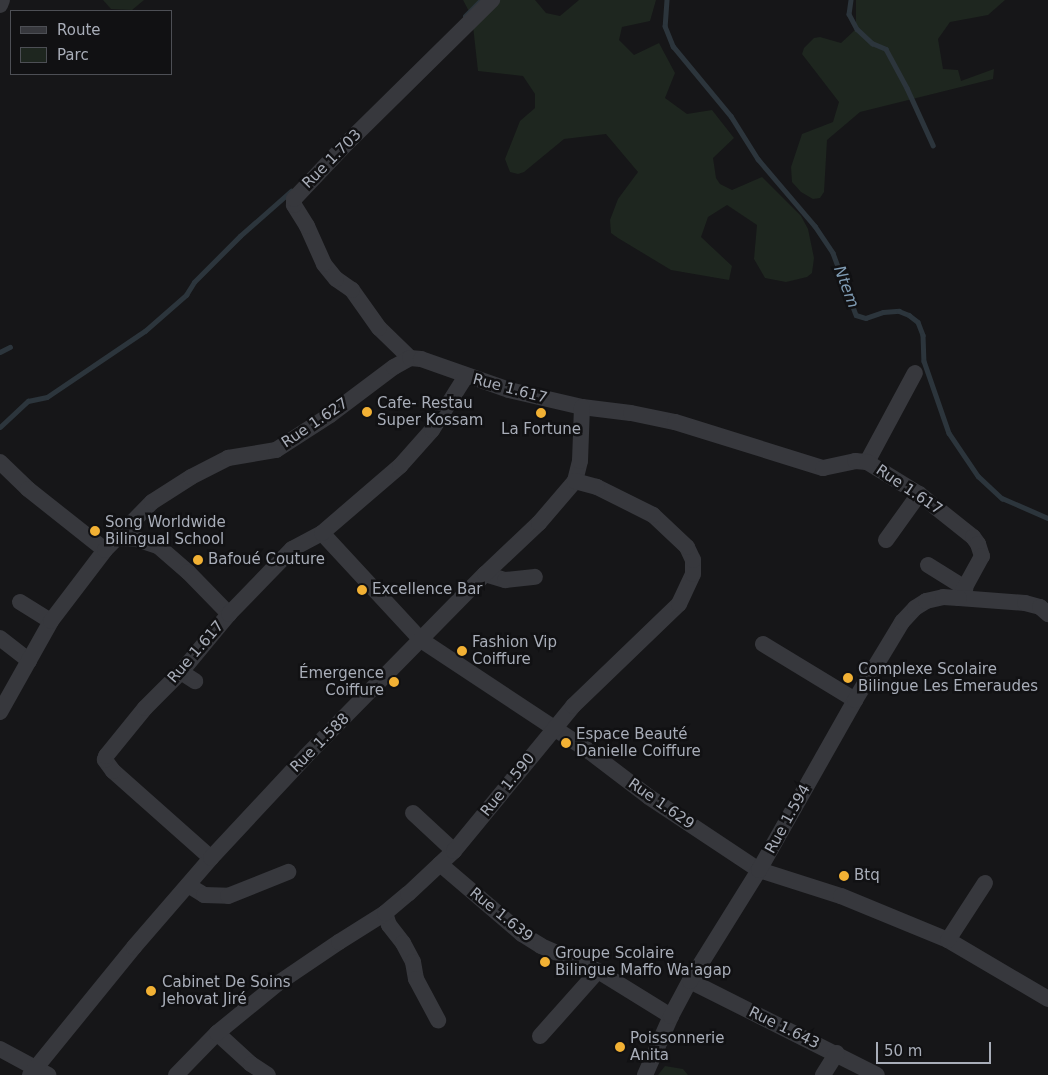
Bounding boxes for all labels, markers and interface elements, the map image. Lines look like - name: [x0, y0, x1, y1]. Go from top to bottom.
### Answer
- legend: [10, 10, 172, 75]
- text: Route: [57, 21, 101, 39]
- text: Parc: [57, 46, 89, 64]
- street label: Rue 1.703: [299, 126, 365, 192]
- water label: Ntem: [829, 263, 863, 311]
- street label: Rue 1.617: [471, 370, 549, 408]
- street label: Rue 1.627: [278, 394, 352, 452]
- place label: Cafe- Restau Super Kossam: [377, 394, 483, 429]
- marker: Cafe- Restau Super Kossam: [361, 406, 373, 418]
- marker: La Fortune: [535, 407, 547, 419]
- place label: La Fortune: [501, 421, 581, 439]
- street label: Rue 1.617: [872, 461, 946, 519]
- place label: Song Worldwide Bilingual School: [105, 513, 226, 548]
- marker: Song Worldwide Bilingual School: [89, 525, 101, 537]
- place label: Bafoué Couture: [208, 551, 325, 569]
- marker: Bafoué Couture: [192, 554, 204, 566]
- place label: Excellence Bar: [372, 581, 483, 599]
- marker: Excellence Bar: [356, 584, 368, 596]
- street label: Rue 1.617: [164, 617, 228, 687]
- place label: Fashion Vip Coiffure: [472, 633, 557, 668]
- marker: Fashion Vip Coiffure: [456, 645, 468, 657]
- place label: Complexe Scolaire Bilingue Les Emeraudes: [858, 660, 1038, 695]
- place label: Émergence Coiffure: [299, 664, 384, 699]
- marker: Complexe Scolaire Bilingue Les Emeraudes: [842, 672, 854, 684]
- marker: Émergence Coiffure: [388, 676, 400, 688]
- street label: Rue 1.588: [287, 710, 353, 776]
- place label: Espace Beauté Danielle Coiffure: [576, 725, 701, 760]
- marker: Espace Beauté Danielle Coiffure: [560, 737, 572, 749]
- street label: Rue 1.590: [477, 750, 539, 820]
- street label: Rue 1.629: [625, 775, 697, 833]
- street label: Rue 1.594: [762, 781, 814, 857]
- place label: Btq: [854, 867, 880, 885]
- marker: Btq: [838, 870, 850, 882]
- street label: Rue 1.639: [466, 884, 536, 946]
- place label: Groupe Scolaire Bilingue Maffo Wa'agap: [555, 944, 731, 979]
- marker: Groupe Scolaire Bilingue Maffo Wa'agap: [539, 956, 551, 968]
- place label: Cabinet De Soins Jehovat Jiré: [162, 973, 290, 1008]
- marker: Cabinet De Soins Jehovat Jiré: [144, 984, 158, 998]
- street label: Rue 1.643: [746, 1003, 822, 1053]
- place label: Poissonnerie Anita: [630, 1029, 724, 1064]
- scale bar: [878, 1032, 993, 1064]
- marker: Poissonnerie Anita: [614, 1041, 626, 1053]
- text: 50 m: [884, 1042, 922, 1060]

